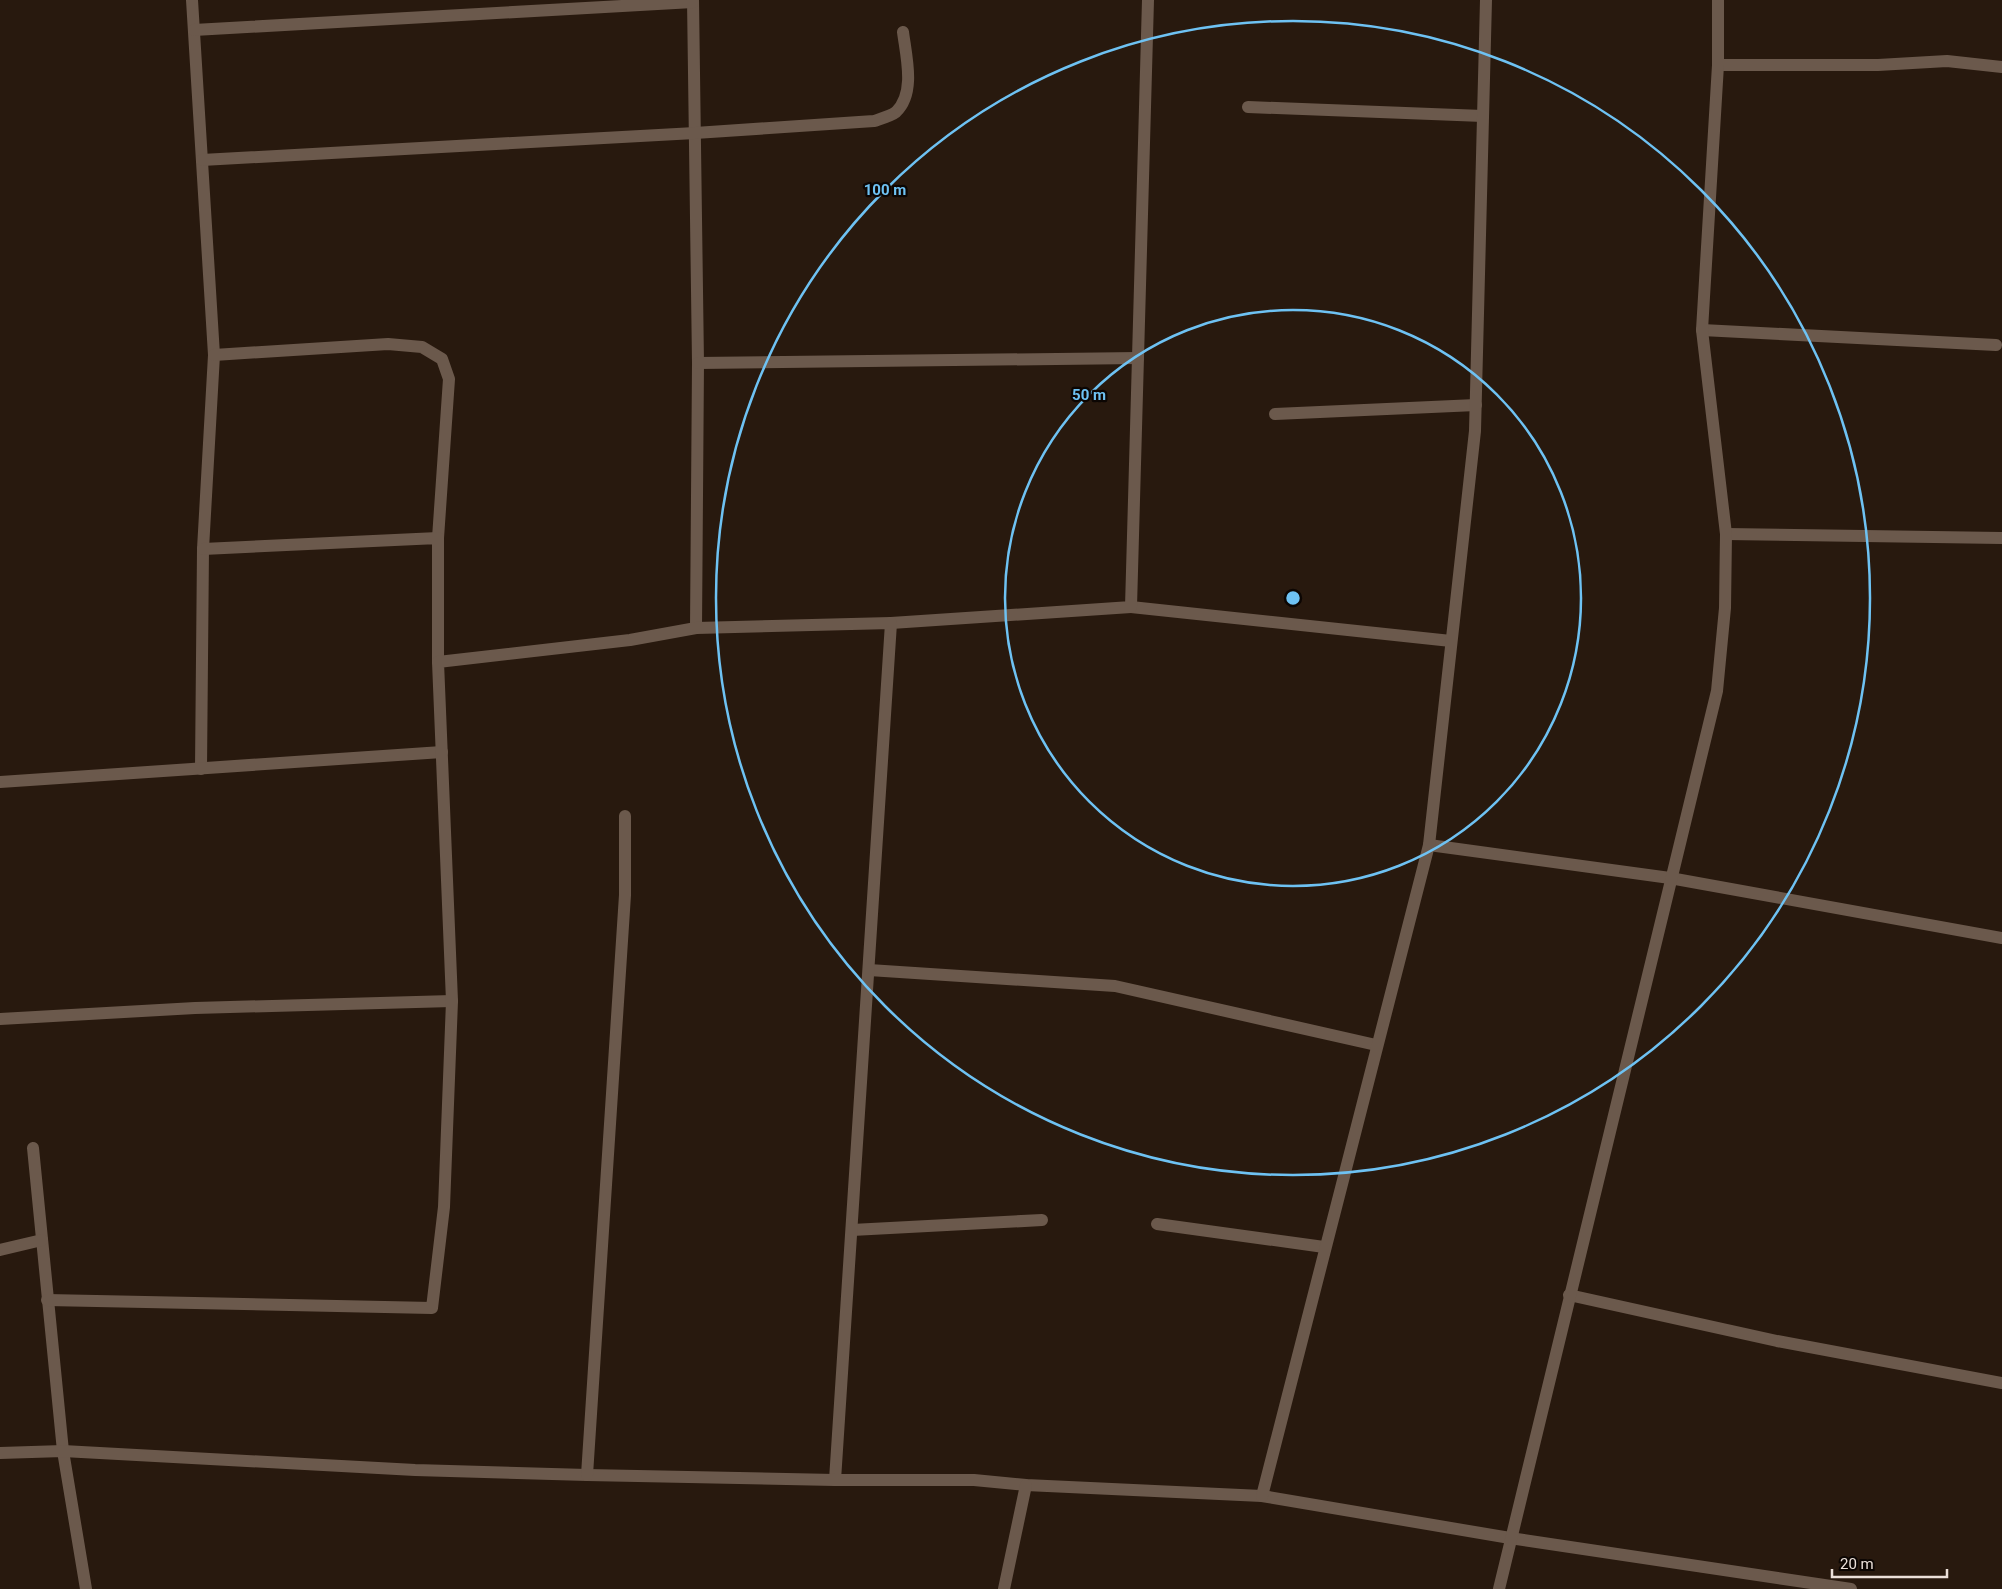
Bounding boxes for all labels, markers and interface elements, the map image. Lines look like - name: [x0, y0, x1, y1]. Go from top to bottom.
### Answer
- text: 100 m: [864, 181, 906, 199]
- text: 50 m: [1072, 386, 1106, 404]
- centre of rings: [1284, 589, 1302, 607]
- scale bar: [1832, 1546, 1947, 1578]
- text: 20 m: [1840, 1555, 1874, 1573]

